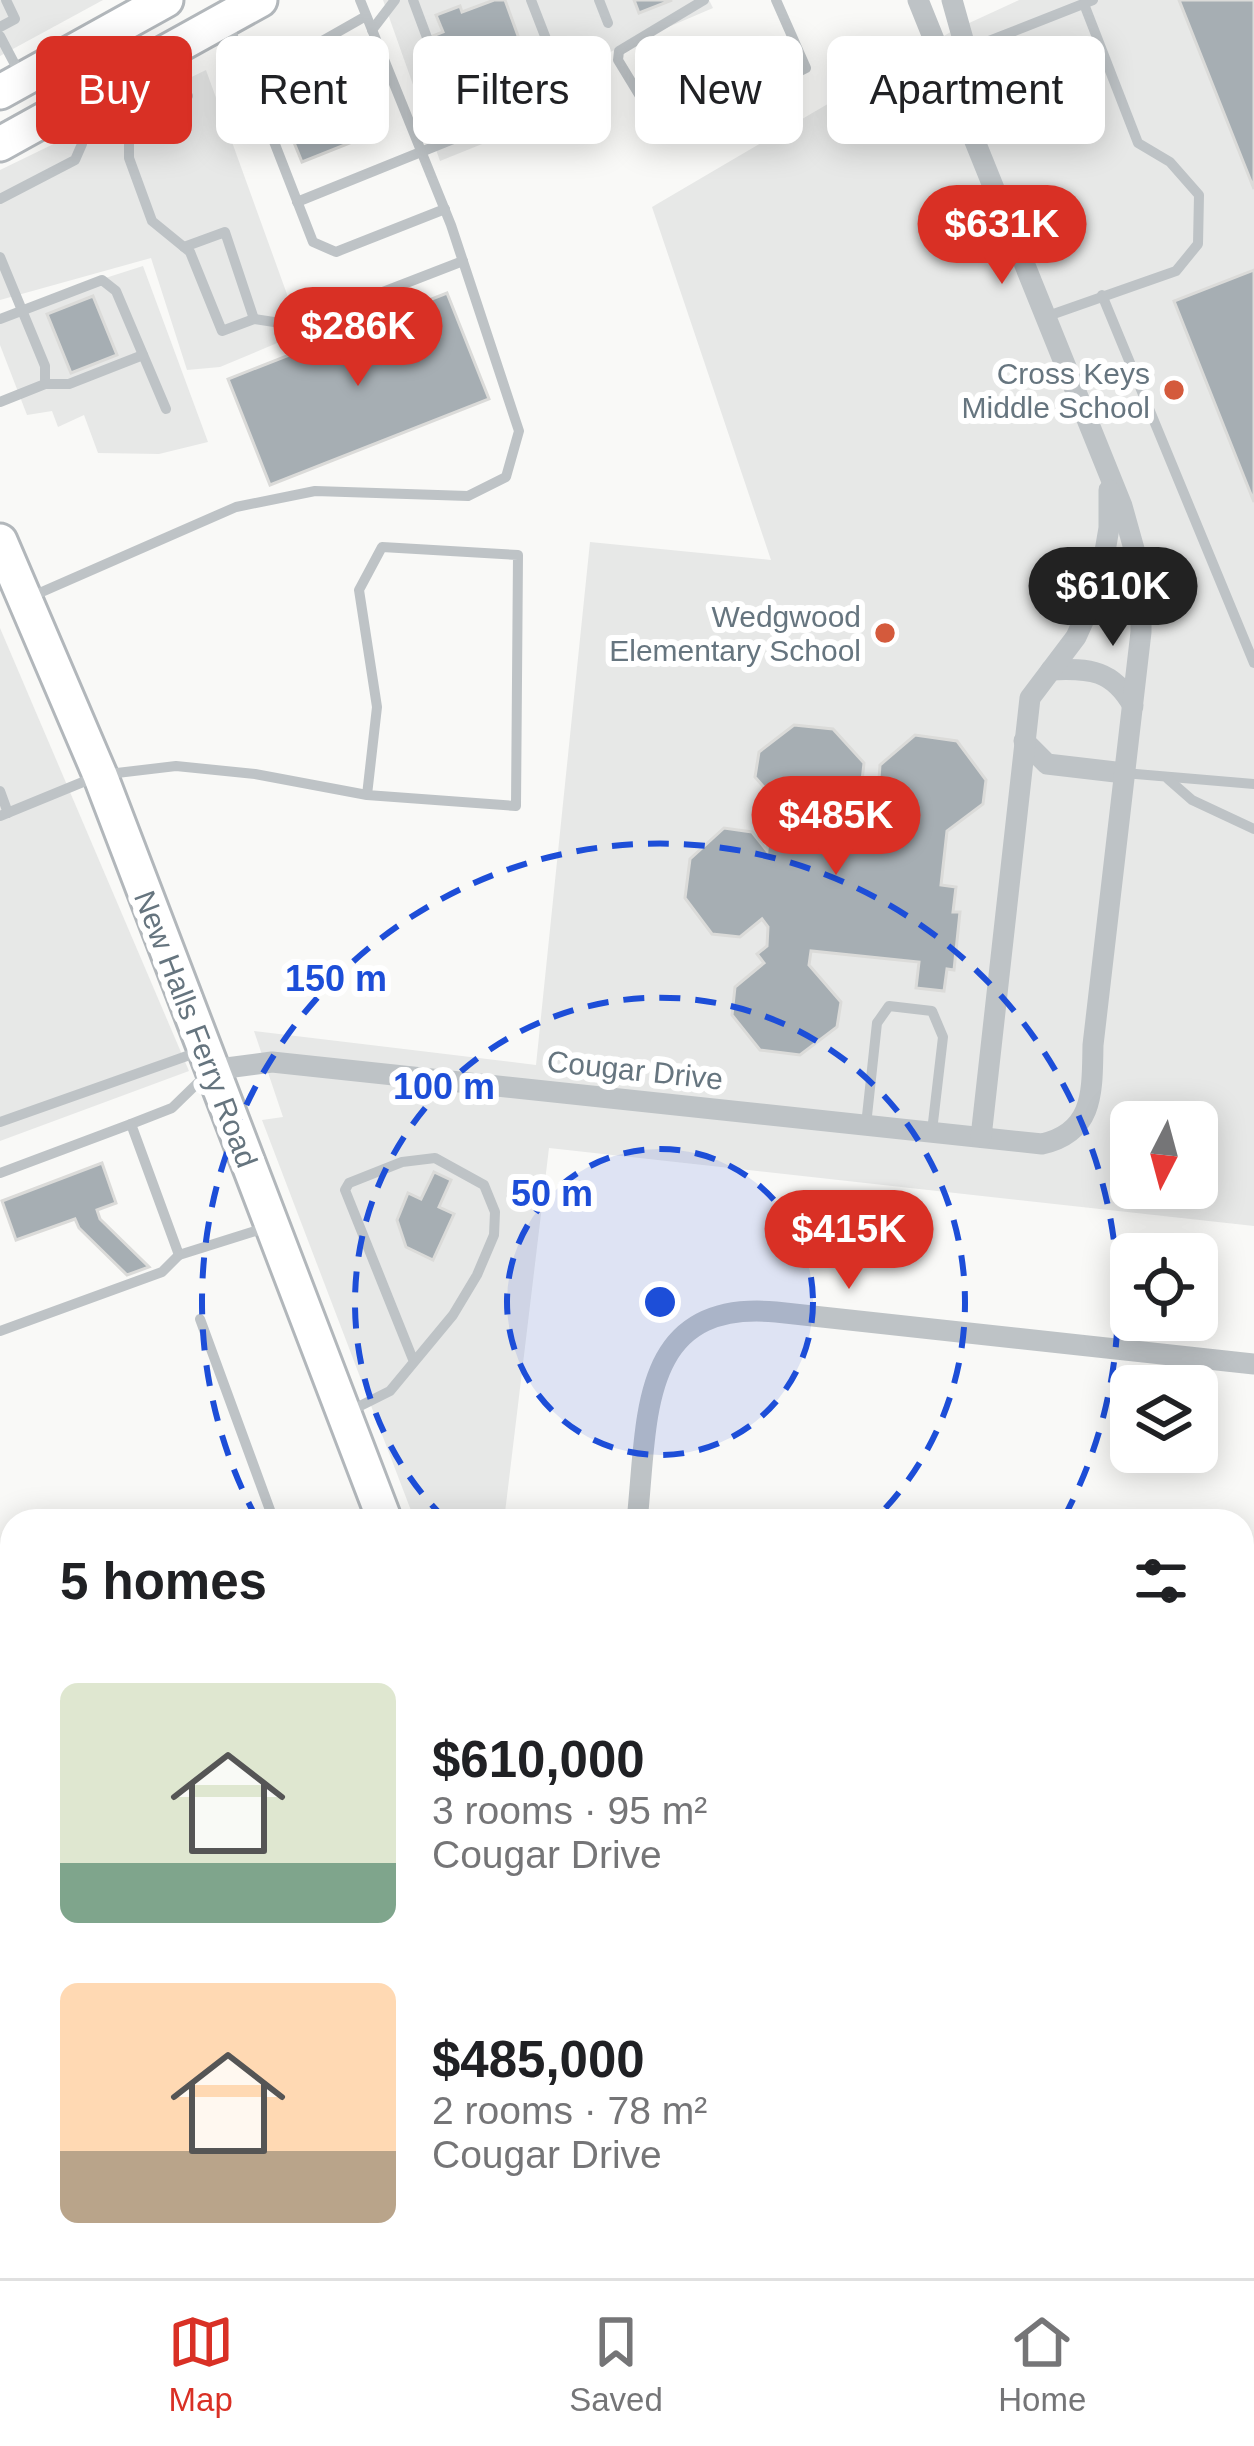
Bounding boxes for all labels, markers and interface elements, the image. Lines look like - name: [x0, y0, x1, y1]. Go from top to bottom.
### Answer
- chip: Buy: [36, 36, 192, 144]
- chip: Rent: [216, 36, 389, 144]
- chip: Filters: [413, 36, 611, 144]
- chip: New: [635, 36, 803, 144]
- chip: Apartment: [827, 36, 1105, 144]
- pin: $631K: [918, 185, 1086, 287]
- text: $631K: [945, 202, 1059, 245]
- pin: $286K: [274, 287, 442, 389]
- text: $286K: [301, 304, 415, 347]
- place label: Cross Keys Middle School: [962, 357, 1150, 424]
- marker: Cross Keys Middle School: [1161, 377, 1187, 403]
- pin: $610K: [1029, 547, 1197, 649]
- text: $610K: [1056, 564, 1170, 607]
- place label: Wedgwood Elementary School: [609, 600, 861, 667]
- marker: Wedgwood Elementary School: [872, 620, 898, 646]
- pin: $485K: [752, 776, 920, 878]
- text: $485K: [779, 793, 893, 836]
- street label: New Halls Ferry Road: [128, 886, 264, 1172]
- text: 150 m: [285, 958, 387, 999]
- street label: Cougar Drive: [545, 1044, 725, 1096]
- text: 100 m: [393, 1066, 495, 1107]
- north arrow: [1110, 1101, 1218, 1209]
- map controls: [1110, 1101, 1218, 1473]
- text: 50 m: [511, 1173, 593, 1214]
- pin: $415K: [765, 1190, 933, 1292]
- text: $415K: [792, 1207, 906, 1250]
- button: locate: [1110, 1233, 1218, 1341]
- centre of rings: [639, 1281, 681, 1323]
- button: layers: [1110, 1365, 1218, 1473]
- icon: filters: [1128, 1548, 1194, 1614]
- text: 5 homes: [60, 1553, 267, 1610]
- icon: home: [156, 1731, 300, 1875]
- text: $610,000: [432, 1731, 645, 1788]
- text: 3 rooms · 95 m²: [432, 1789, 707, 1832]
- text: Cougar Drive: [432, 1833, 662, 1876]
- icon: home: [156, 2031, 300, 2175]
- text: $485,000: [432, 2031, 645, 2088]
- text: 2 rooms · 78 m²: [432, 2089, 707, 2132]
- text: Cougar Drive: [432, 2133, 662, 2176]
- tab: Map: [168, 2309, 234, 2419]
- tab: Saved: [569, 2309, 663, 2419]
- tab: Home: [998, 2309, 1086, 2419]

